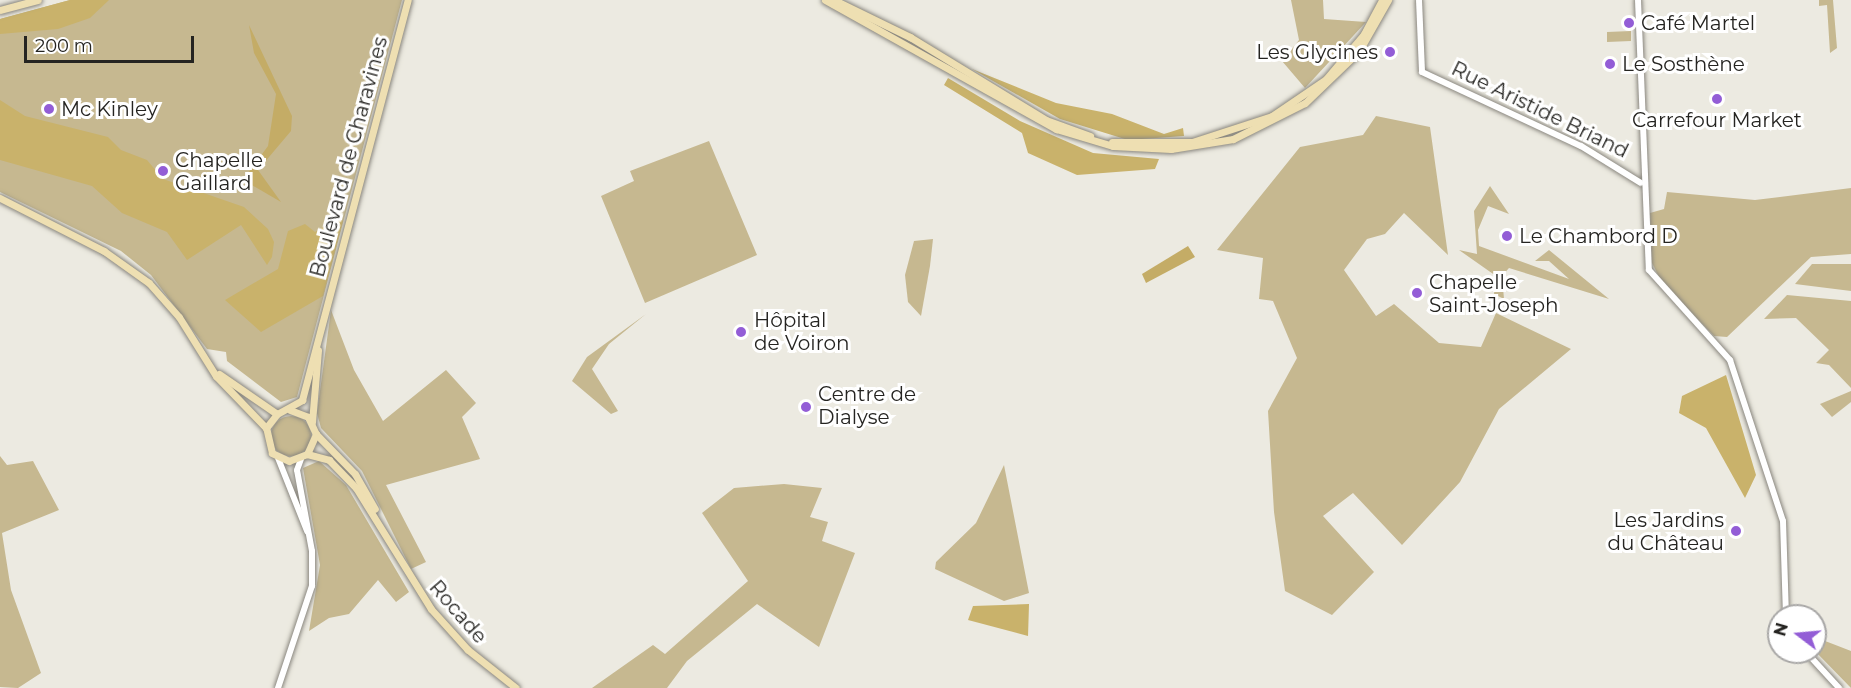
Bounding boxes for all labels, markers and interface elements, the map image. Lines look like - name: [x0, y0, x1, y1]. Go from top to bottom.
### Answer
- place label: Café Martel: [1641, 11, 1755, 35]
- marker: Café Martel: [1622, 16, 1636, 30]
- scale bar: [27, 24, 196, 62]
- street label: Boulevard de Charavines: [305, 34, 393, 280]
- text: 200 m: [35, 35, 93, 57]
- place label: Les Glycines: [1256, 40, 1378, 64]
- marker: Les Glycines: [1383, 45, 1397, 59]
- place label: Le Sosthène: [1622, 52, 1745, 76]
- street label: Rue Aristide Briand: [1447, 57, 1633, 163]
- marker: Le Sosthène: [1603, 57, 1617, 71]
- marker: Carrefour Market: [1710, 92, 1724, 106]
- place label: Mc Kinley: [61, 97, 158, 121]
- marker: Mc Kinley: [42, 102, 56, 116]
- place label: Carrefour Market: [1632, 108, 1802, 132]
- place label: Chapelle Gaillard: [175, 148, 263, 195]
- marker: Chapelle Gaillard: [156, 164, 170, 178]
- place label: Le Chambord D: [1519, 224, 1678, 248]
- marker: Le Chambord D: [1500, 229, 1514, 243]
- place label: Chapelle Saint-Joseph: [1429, 270, 1559, 317]
- marker: Chapelle Saint-Joseph: [1410, 286, 1424, 300]
- place label: Hôpital de Voiron: [754, 308, 849, 355]
- marker: Hôpital de Voiron: [732, 323, 750, 341]
- place label: Centre de Dialyse: [818, 383, 916, 430]
- marker: Centre de Dialyse: [799, 400, 813, 414]
- place label: Les Jardins du Château: [1607, 508, 1724, 555]
- marker: Les Jardins du Château: [1729, 524, 1743, 538]
- street label: Rocade: [424, 576, 492, 648]
- north arrow: [1767, 604, 1827, 664]
- text: N: [1770, 621, 1792, 638]

